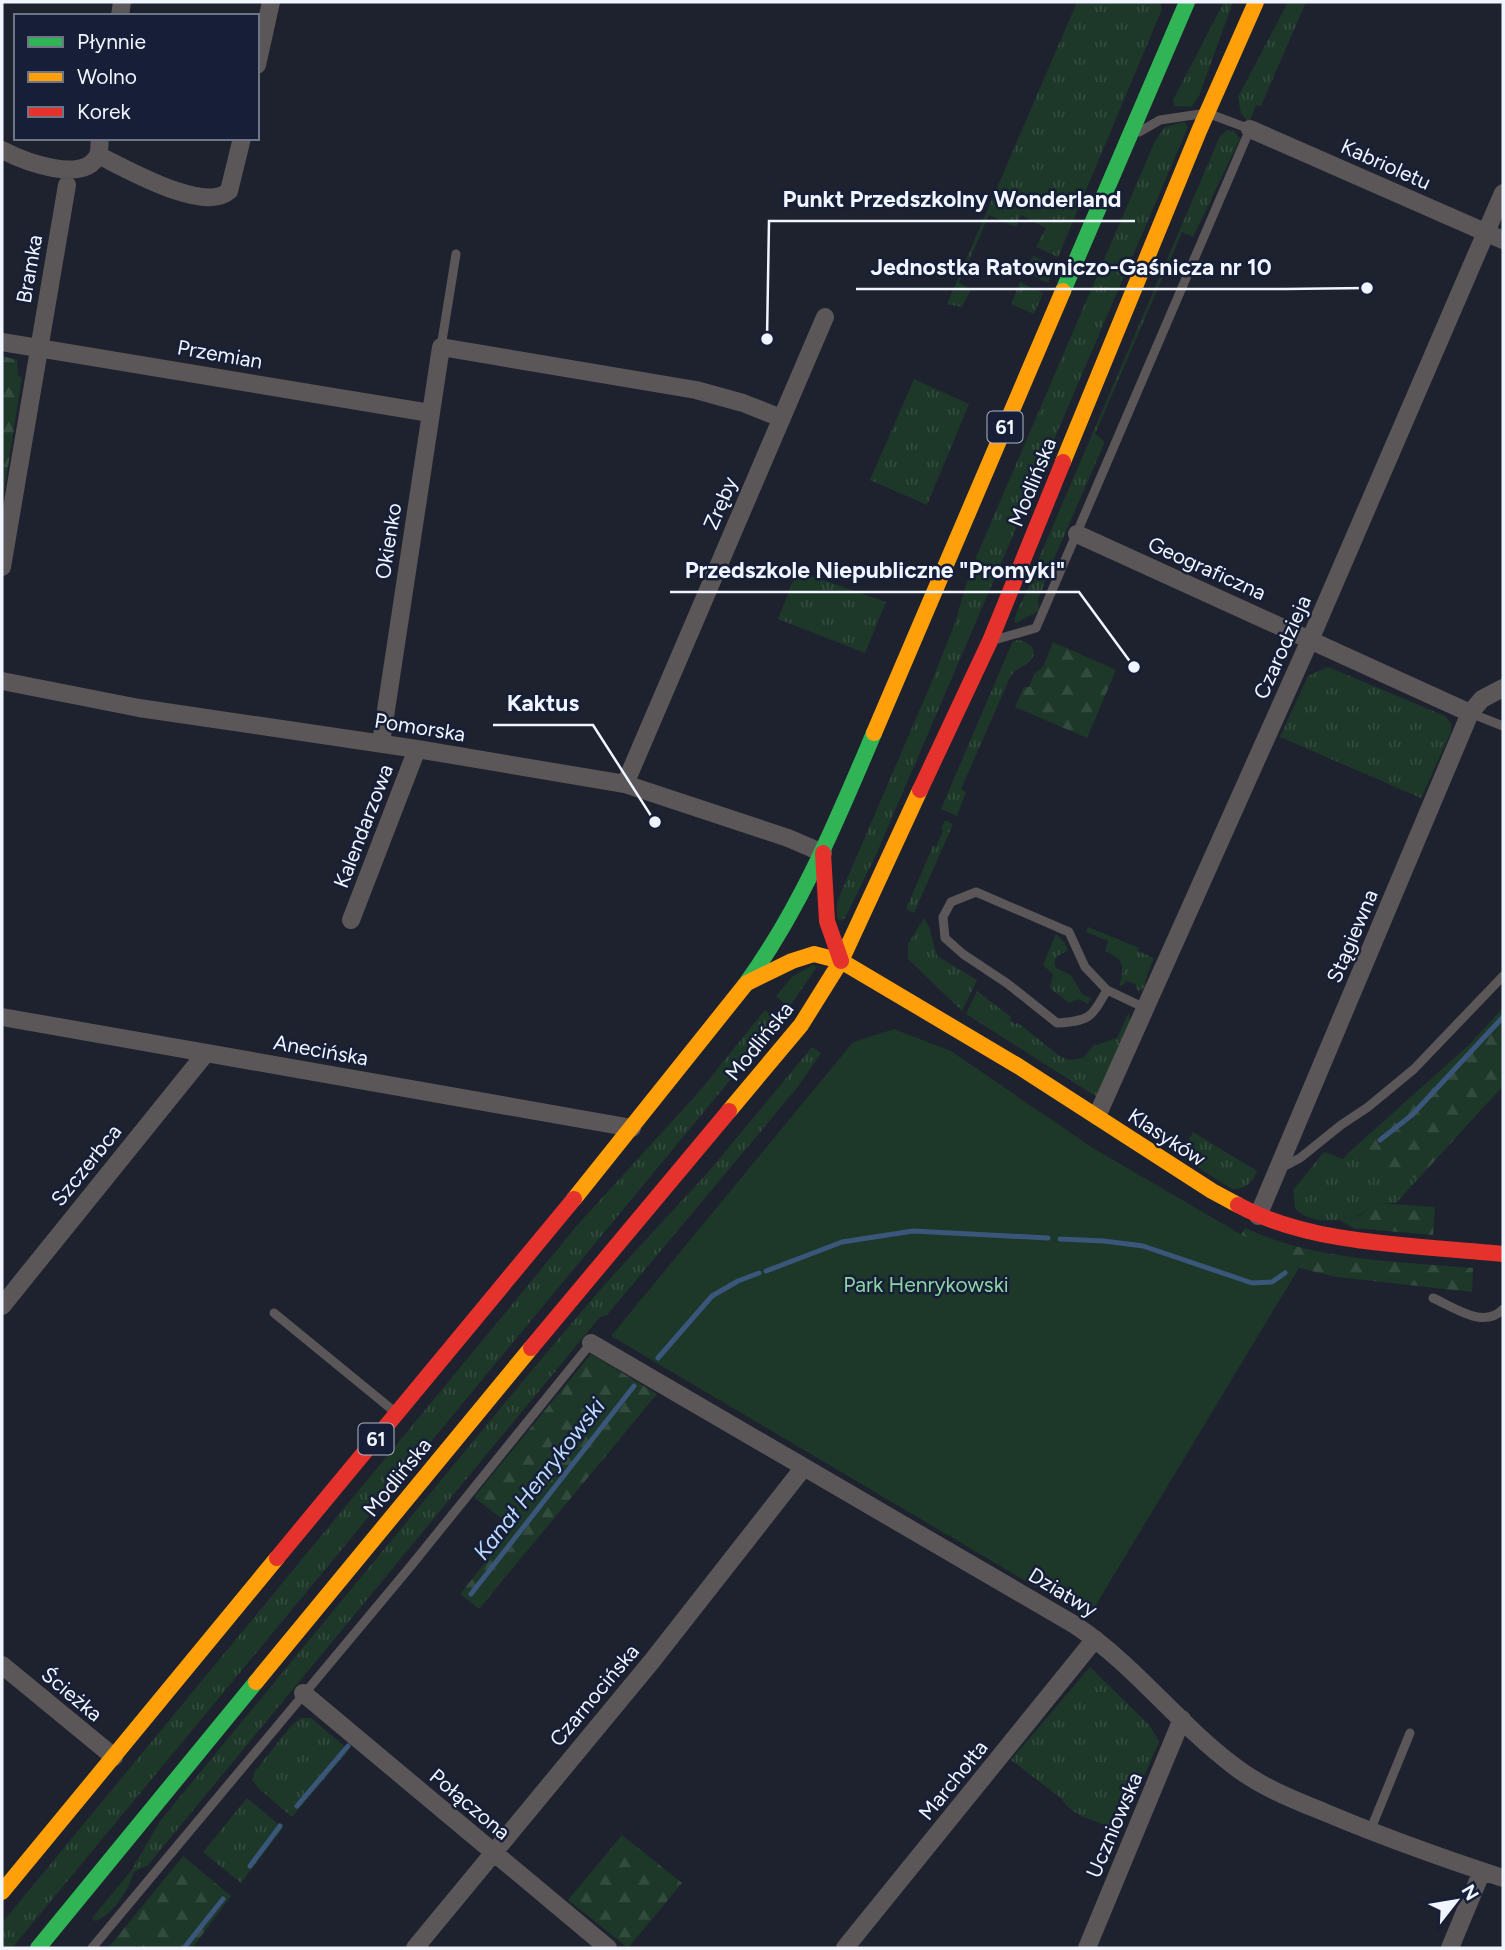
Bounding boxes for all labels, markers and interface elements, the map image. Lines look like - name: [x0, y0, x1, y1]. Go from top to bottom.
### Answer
- legend: [14, 14, 259, 140]
- text: Płynnie: [77, 29, 146, 54]
- text: Wolno: [77, 64, 137, 89]
- text: Korek: [77, 99, 131, 124]
- street label: Kabrioletu: [1337, 133, 1435, 195]
- callout: Punkt Przedszkolny Wonderland: [769, 177, 1135, 221]
- text: Punkt Przedszkolny Wonderland: [783, 185, 1121, 213]
- street label: Bramka: [11, 233, 47, 305]
- callout: Jednostka Ratowniczo-Gaśnicza nr 10: [856, 245, 1285, 289]
- text: Jednostka Ratowniczo-Gaśnicza nr 10: [870, 253, 1272, 281]
- street label: Przemian: [175, 334, 265, 374]
- road number: 61: [988, 412, 1023, 442]
- street label: Modlińska: [1003, 434, 1061, 530]
- street label: Zręby: [698, 473, 742, 533]
- street label: Okienko: [370, 501, 406, 581]
- street label: Geograficzna: [1144, 531, 1270, 605]
- callout: Przedszkole Niepubliczne "Promyki": [670, 548, 1079, 592]
- text: Przedszkole Niepubliczne "Promyki": [685, 556, 1065, 584]
- street label: Czarodzieja: [1248, 591, 1316, 703]
- callout: Kaktus: [493, 681, 593, 725]
- text: Kaktus: [507, 689, 579, 717]
- street label: Pomorska: [373, 707, 467, 747]
- street label: Kalendarzowa: [328, 761, 398, 891]
- street label: Stągiewna: [1321, 886, 1383, 986]
- street label: Modlińska: [720, 997, 798, 1085]
- street label: Anecińska: [272, 1029, 370, 1071]
- street label: Klasyków: [1124, 1103, 1211, 1172]
- street label: Szczerbca: [46, 1119, 126, 1211]
- park label: Park Henrykowski: [843, 1272, 1009, 1297]
- water label: Kanał Henrykowski: [467, 1392, 611, 1566]
- road number: 61: [358, 1424, 394, 1455]
- street label: Modlińska: [358, 1433, 436, 1521]
- street label: Dziatwy: [1024, 1562, 1102, 1622]
- street label: Czarnocińska: [544, 1639, 644, 1751]
- street label: Ścieżka: [37, 1661, 107, 1727]
- street label: Marchołta: [913, 1735, 993, 1825]
- street label: Połączona: [425, 1763, 515, 1845]
- street label: Uczniowska: [1081, 1769, 1147, 1881]
- north arrow: [1421, 1866, 1491, 1936]
- text: N: [1457, 1880, 1484, 1905]

